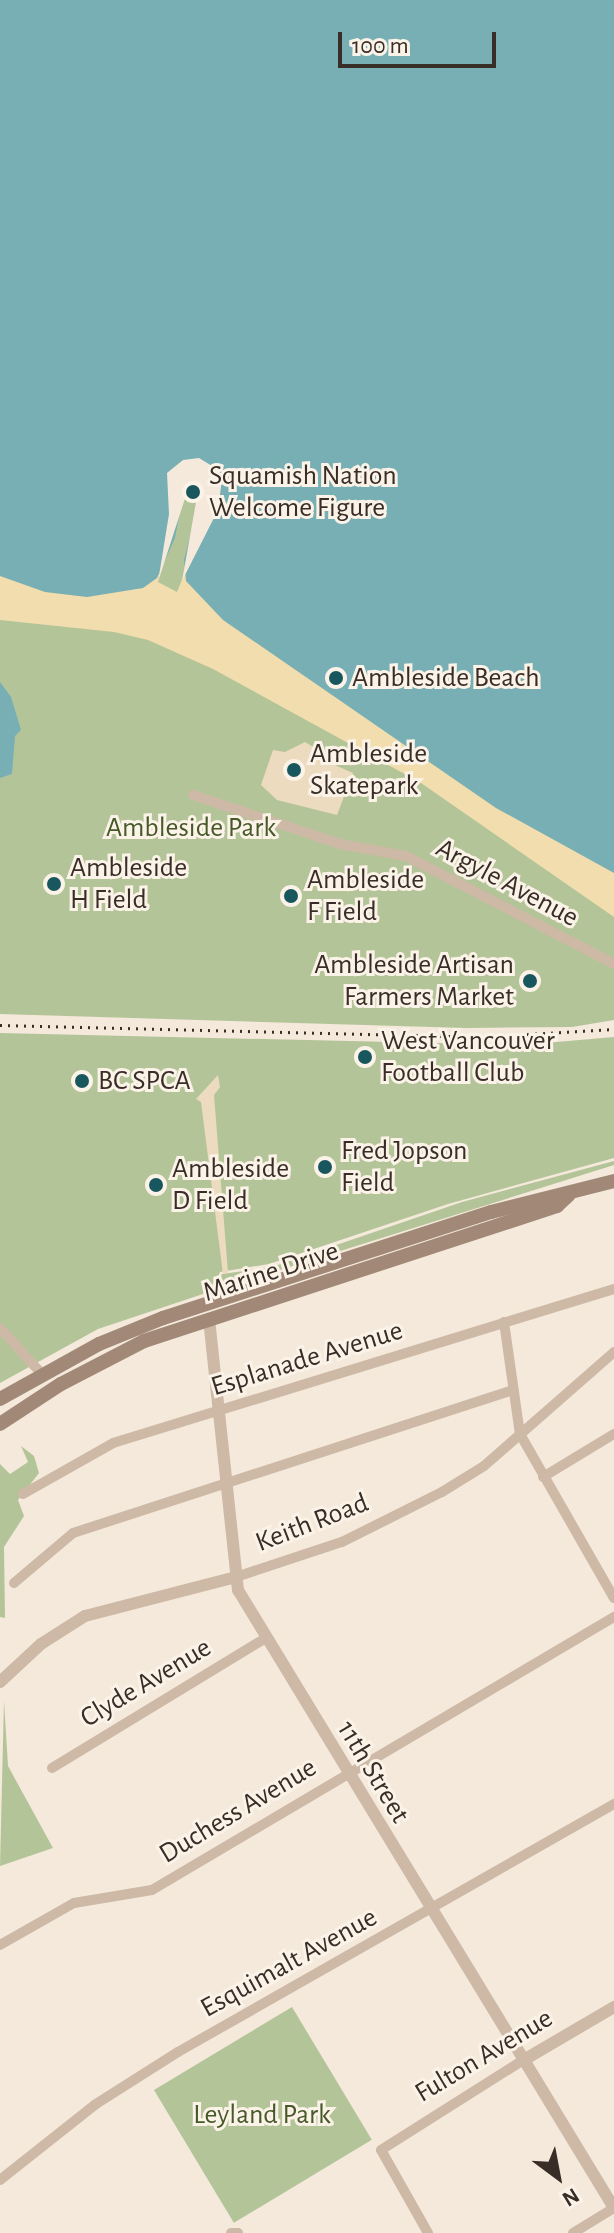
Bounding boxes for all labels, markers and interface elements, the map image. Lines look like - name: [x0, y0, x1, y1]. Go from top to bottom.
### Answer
- scale bar: [342, 16, 500, 66]
- text: 100 m: [352, 34, 409, 58]
- place label: Squamish Nation Welcome Figure: [209, 459, 397, 525]
- marker: Squamish Nation Welcome Figure: [184, 483, 202, 501]
- place label: Ambleside Beach: [352, 661, 540, 695]
- marker: Ambleside Beach: [327, 669, 345, 687]
- place label: Ambleside Skatepark: [310, 737, 427, 803]
- marker: Ambleside Skatepark: [285, 761, 303, 779]
- park label: Ambleside Park: [106, 811, 276, 845]
- street label: Argyle Avenue: [430, 831, 584, 935]
- place label: Ambleside H Field: [70, 851, 187, 917]
- place label: Ambleside F Field: [307, 863, 424, 929]
- marker: Ambleside H Field: [45, 875, 63, 893]
- marker: Ambleside F Field: [282, 887, 300, 905]
- place label: Ambleside Artisan Farmers Market: [314, 948, 514, 1014]
- marker: Ambleside Artisan Farmers Market: [521, 972, 539, 990]
- place label: West Vancouver Football Club: [381, 1024, 555, 1090]
- marker: West Vancouver Football Club: [356, 1048, 374, 1066]
- place label: BC SPCA: [98, 1064, 191, 1098]
- marker: BC SPCA: [73, 1072, 91, 1090]
- place label: Fred Jopson Field: [341, 1134, 468, 1200]
- place label: Ambleside D Field: [172, 1152, 289, 1218]
- marker: Fred Jopson Field: [316, 1158, 334, 1176]
- marker: Ambleside D Field: [147, 1176, 165, 1194]
- street label: Marine Drive: [199, 1234, 343, 1310]
- street label: Esplanade Avenue: [207, 1314, 407, 1404]
- street label: Keith Road: [251, 1486, 373, 1560]
- street label: Clyde Avenue: [74, 1631, 218, 1735]
- street label: 11th Street: [329, 1715, 417, 1829]
- street label: Duchess Avenue: [153, 1751, 323, 1871]
- street label: Esquimalt Avenue: [195, 1901, 383, 2025]
- street label: Fulton Avenue: [409, 2002, 559, 2110]
- park label: Leyland Park: [193, 2098, 331, 2132]
- north arrow: [518, 2137, 598, 2217]
- text: N: [558, 2184, 583, 2211]

